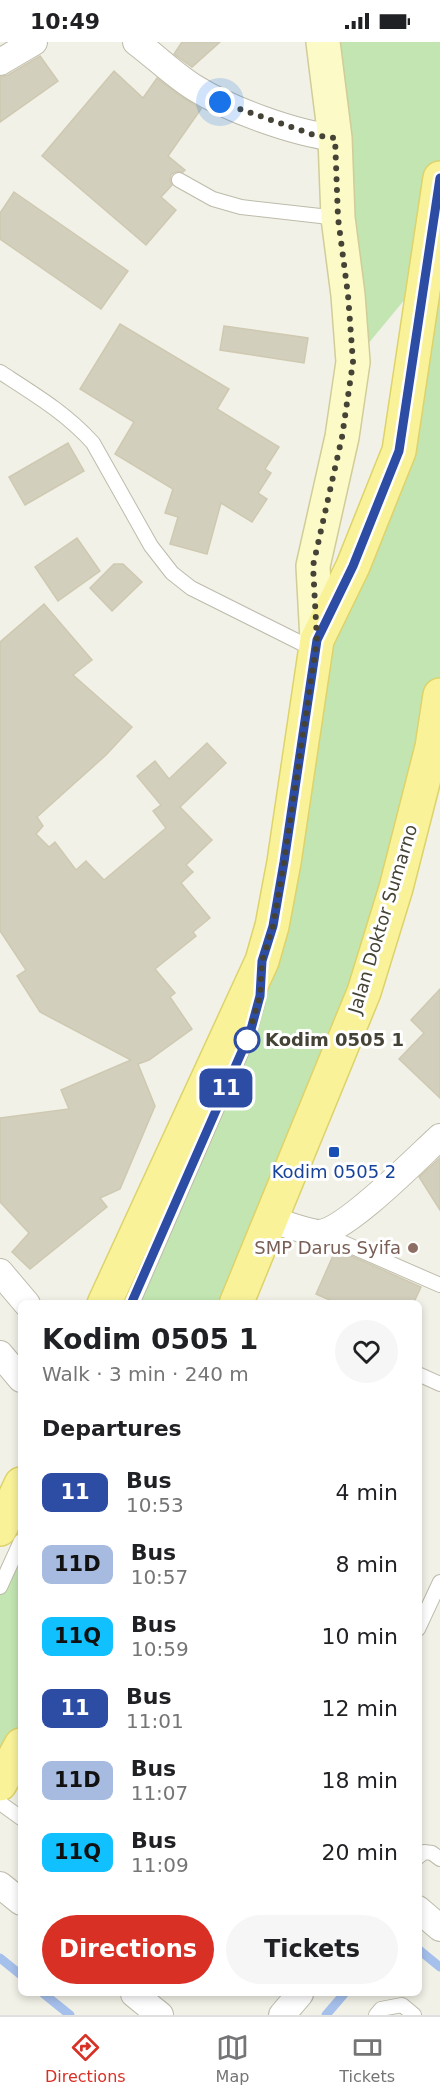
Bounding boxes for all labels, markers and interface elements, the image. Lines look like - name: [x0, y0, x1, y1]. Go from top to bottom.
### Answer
- text: 10:49: [30, 9, 100, 34]
- your location: [205, 87, 235, 117]
- street label: Jalan Doktor Sumarno: [343, 822, 421, 1017]
- marker: Kodim 0505 1: [234, 1027, 260, 1053]
- place label: Kodim 0505 1: [265, 1029, 404, 1050]
- line badge: 11: [199, 1068, 253, 1108]
- text: 11: [211, 1076, 241, 1100]
- marker: Kodim 0505 2: [327, 1145, 341, 1159]
- place label: Kodim 0505 2: [272, 1161, 396, 1182]
- place label: SMP Darus Syifa: [254, 1237, 401, 1258]
- marker: SMP Darus Syifa: [406, 1241, 420, 1255]
- button: heart: [335, 1320, 398, 1383]
- text: Kodim 0505 1: [42, 1323, 258, 1356]
- text: Walk · 3 min · 240 m: [42, 1362, 249, 1386]
- text: Departures: [42, 1416, 182, 1441]
- text: Bus: [126, 1468, 172, 1493]
- text: 11: [60, 1480, 90, 1504]
- text: 4 min: [336, 1480, 398, 1505]
- text: 10:53: [126, 1493, 184, 1517]
- text: Bus: [131, 1540, 176, 1565]
- text: 11D: [54, 1552, 101, 1576]
- text: 8 min: [336, 1552, 398, 1577]
- text: 10:57: [131, 1565, 188, 1589]
- text: Bus: [131, 1612, 177, 1637]
- text: 11Q: [54, 1624, 101, 1648]
- text: 10 min: [322, 1624, 398, 1649]
- text: 10:59: [131, 1637, 189, 1661]
- text: Bus: [126, 1684, 172, 1709]
- text: 11: [60, 1696, 90, 1720]
- text: 12 min: [322, 1696, 398, 1721]
- text: 11:01: [126, 1709, 184, 1733]
- text: Bus: [131, 1756, 176, 1781]
- text: 11D: [54, 1768, 101, 1792]
- text: 18 min: [322, 1768, 398, 1793]
- text: 11:07: [131, 1781, 188, 1805]
- text: Bus: [131, 1828, 177, 1853]
- text: 11Q: [54, 1840, 101, 1864]
- text: 20 min: [322, 1840, 398, 1865]
- text: 11:09: [131, 1853, 189, 1877]
- button: Directions: [42, 1915, 214, 1984]
- button: Tickets: [226, 1915, 398, 1984]
- tab: Directions: [45, 2031, 126, 2086]
- tab: Map: [216, 2031, 249, 2086]
- tab: Tickets: [339, 2031, 395, 2086]

